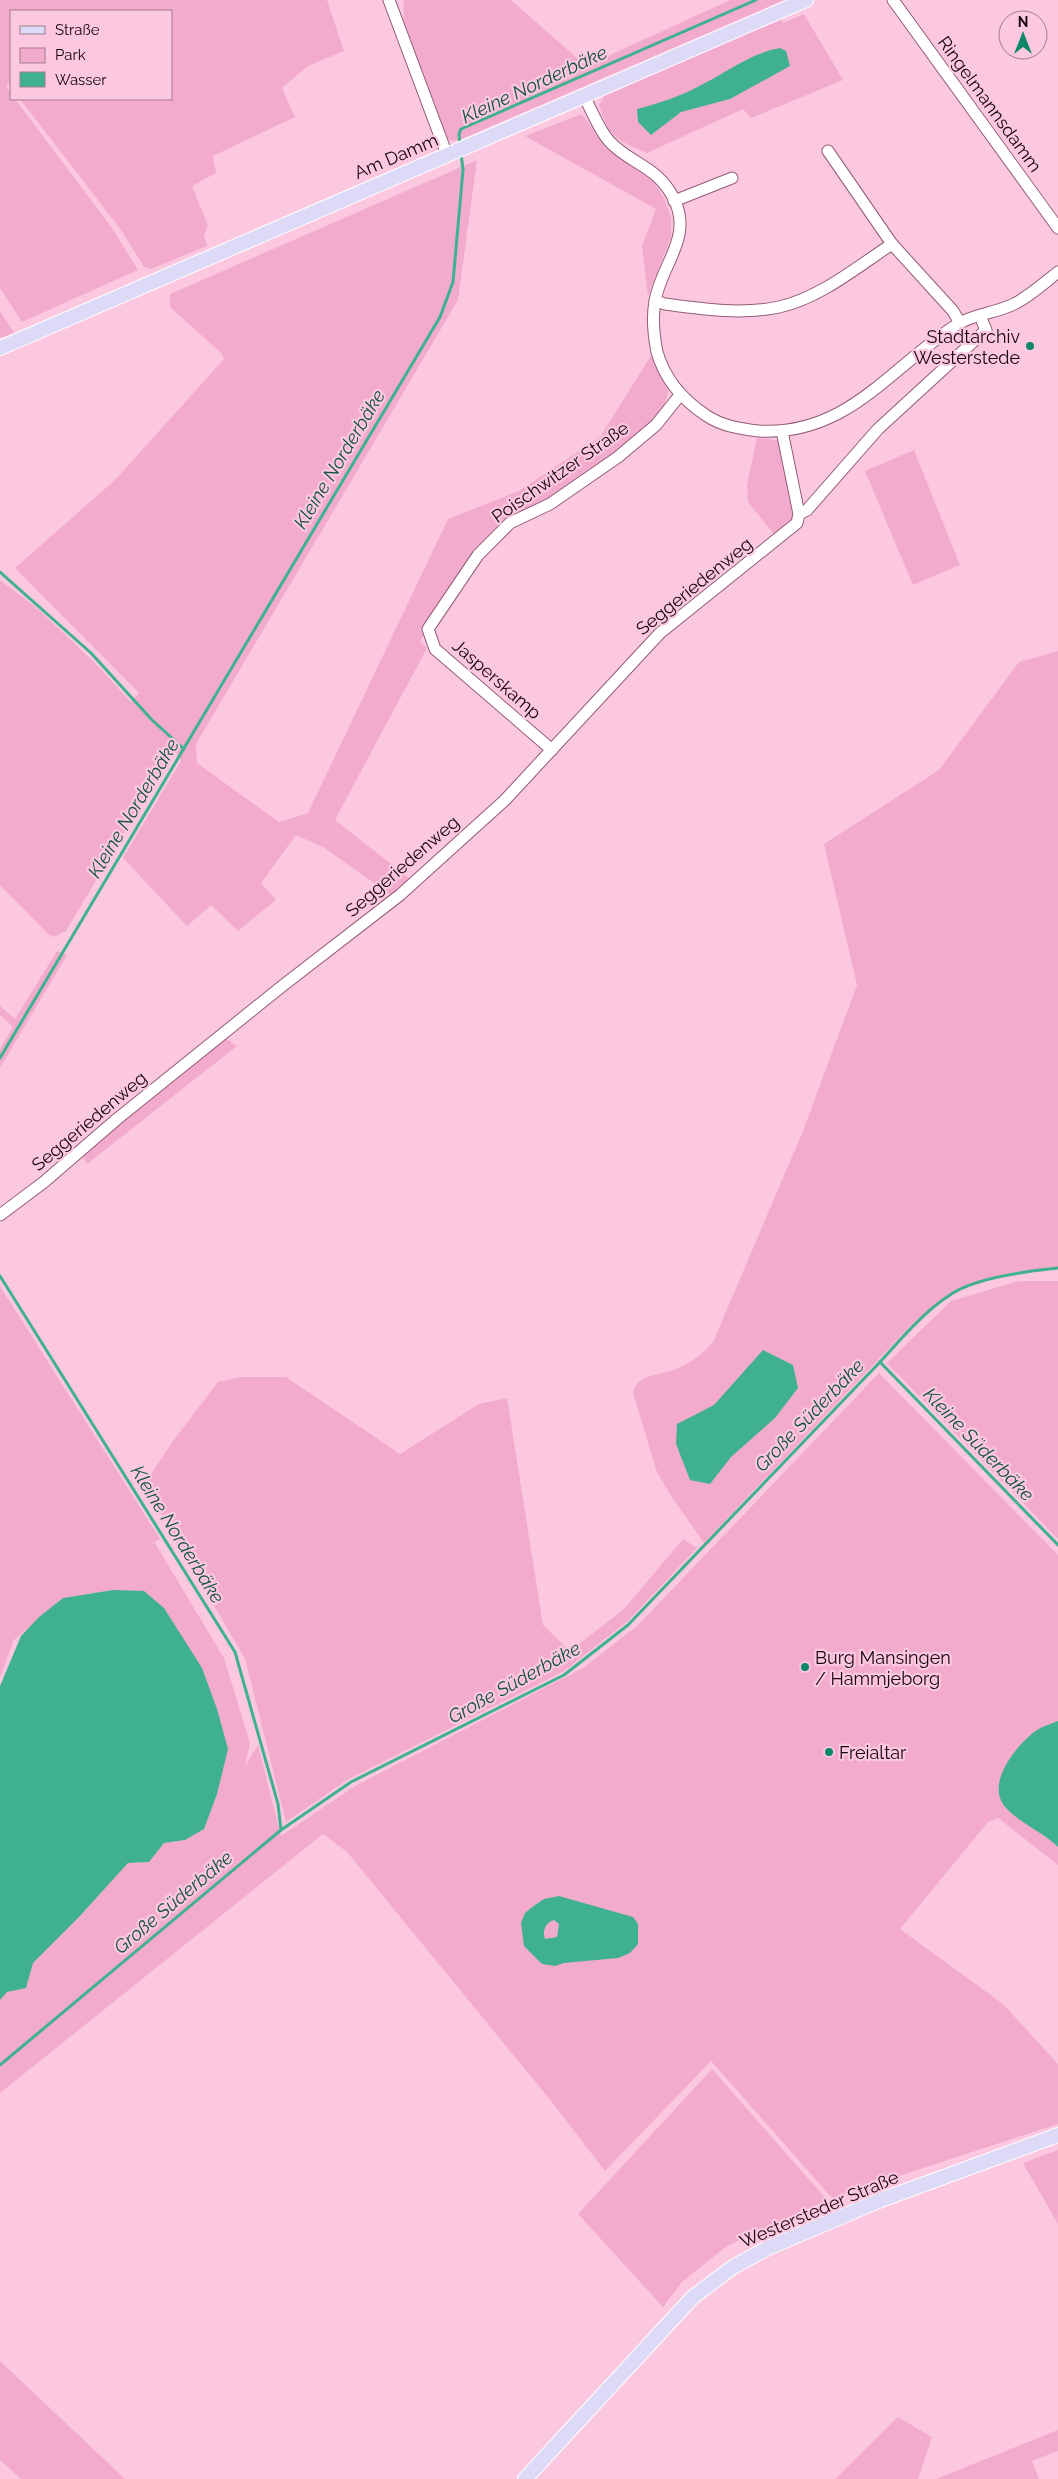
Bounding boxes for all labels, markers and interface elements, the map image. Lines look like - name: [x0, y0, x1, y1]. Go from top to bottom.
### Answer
- legend: [10, 10, 172, 100]
- north arrow: [998, 10, 1048, 60]
- text: N: [1018, 14, 1028, 30]
- text: Straße: [55, 21, 100, 39]
- street label: Ringelmannsdamm: [934, 32, 1046, 176]
- water label: Kleine Norderbäke: [458, 41, 610, 127]
- text: Park: [55, 46, 86, 64]
- text: Wasser: [55, 71, 107, 89]
- street label: Am Damm: [351, 129, 441, 183]
- place label: Stadtarchiv Westerstede: [913, 326, 1020, 368]
- marker: Stadtarchiv Westerstede: [1024, 340, 1036, 352]
- water label: Kleine Norderbäke: [289, 385, 389, 533]
- street label: Poischwitzer Straße: [488, 417, 633, 527]
- street label: Seggeriedenweg: [632, 533, 756, 639]
- street label: Jasperskamp: [448, 635, 546, 723]
- water label: Kleine Norderbäke: [83, 734, 183, 882]
- street label: Seggeriedenweg: [341, 811, 463, 921]
- street label: Seggeriedenweg: [27, 1067, 151, 1175]
- water label: Große Süderbäke: [750, 1354, 868, 1476]
- water label: Kleine Süderbäke: [919, 1383, 1039, 1505]
- water label: Kleine Norderbäke: [127, 1461, 229, 1607]
- water label: Große Süderbäke: [444, 1637, 584, 1727]
- place label: Burg Mansingen / Hammjeborg: [815, 1647, 951, 1689]
- marker: Burg Mansingen / Hammjeborg: [799, 1661, 811, 1673]
- place label: Freialtar: [839, 1742, 907, 1763]
- marker: Freialtar: [823, 1746, 835, 1758]
- water label: Große Süderbäke: [109, 1846, 237, 1958]
- street label: Westersteder Straße: [736, 2166, 902, 2252]

